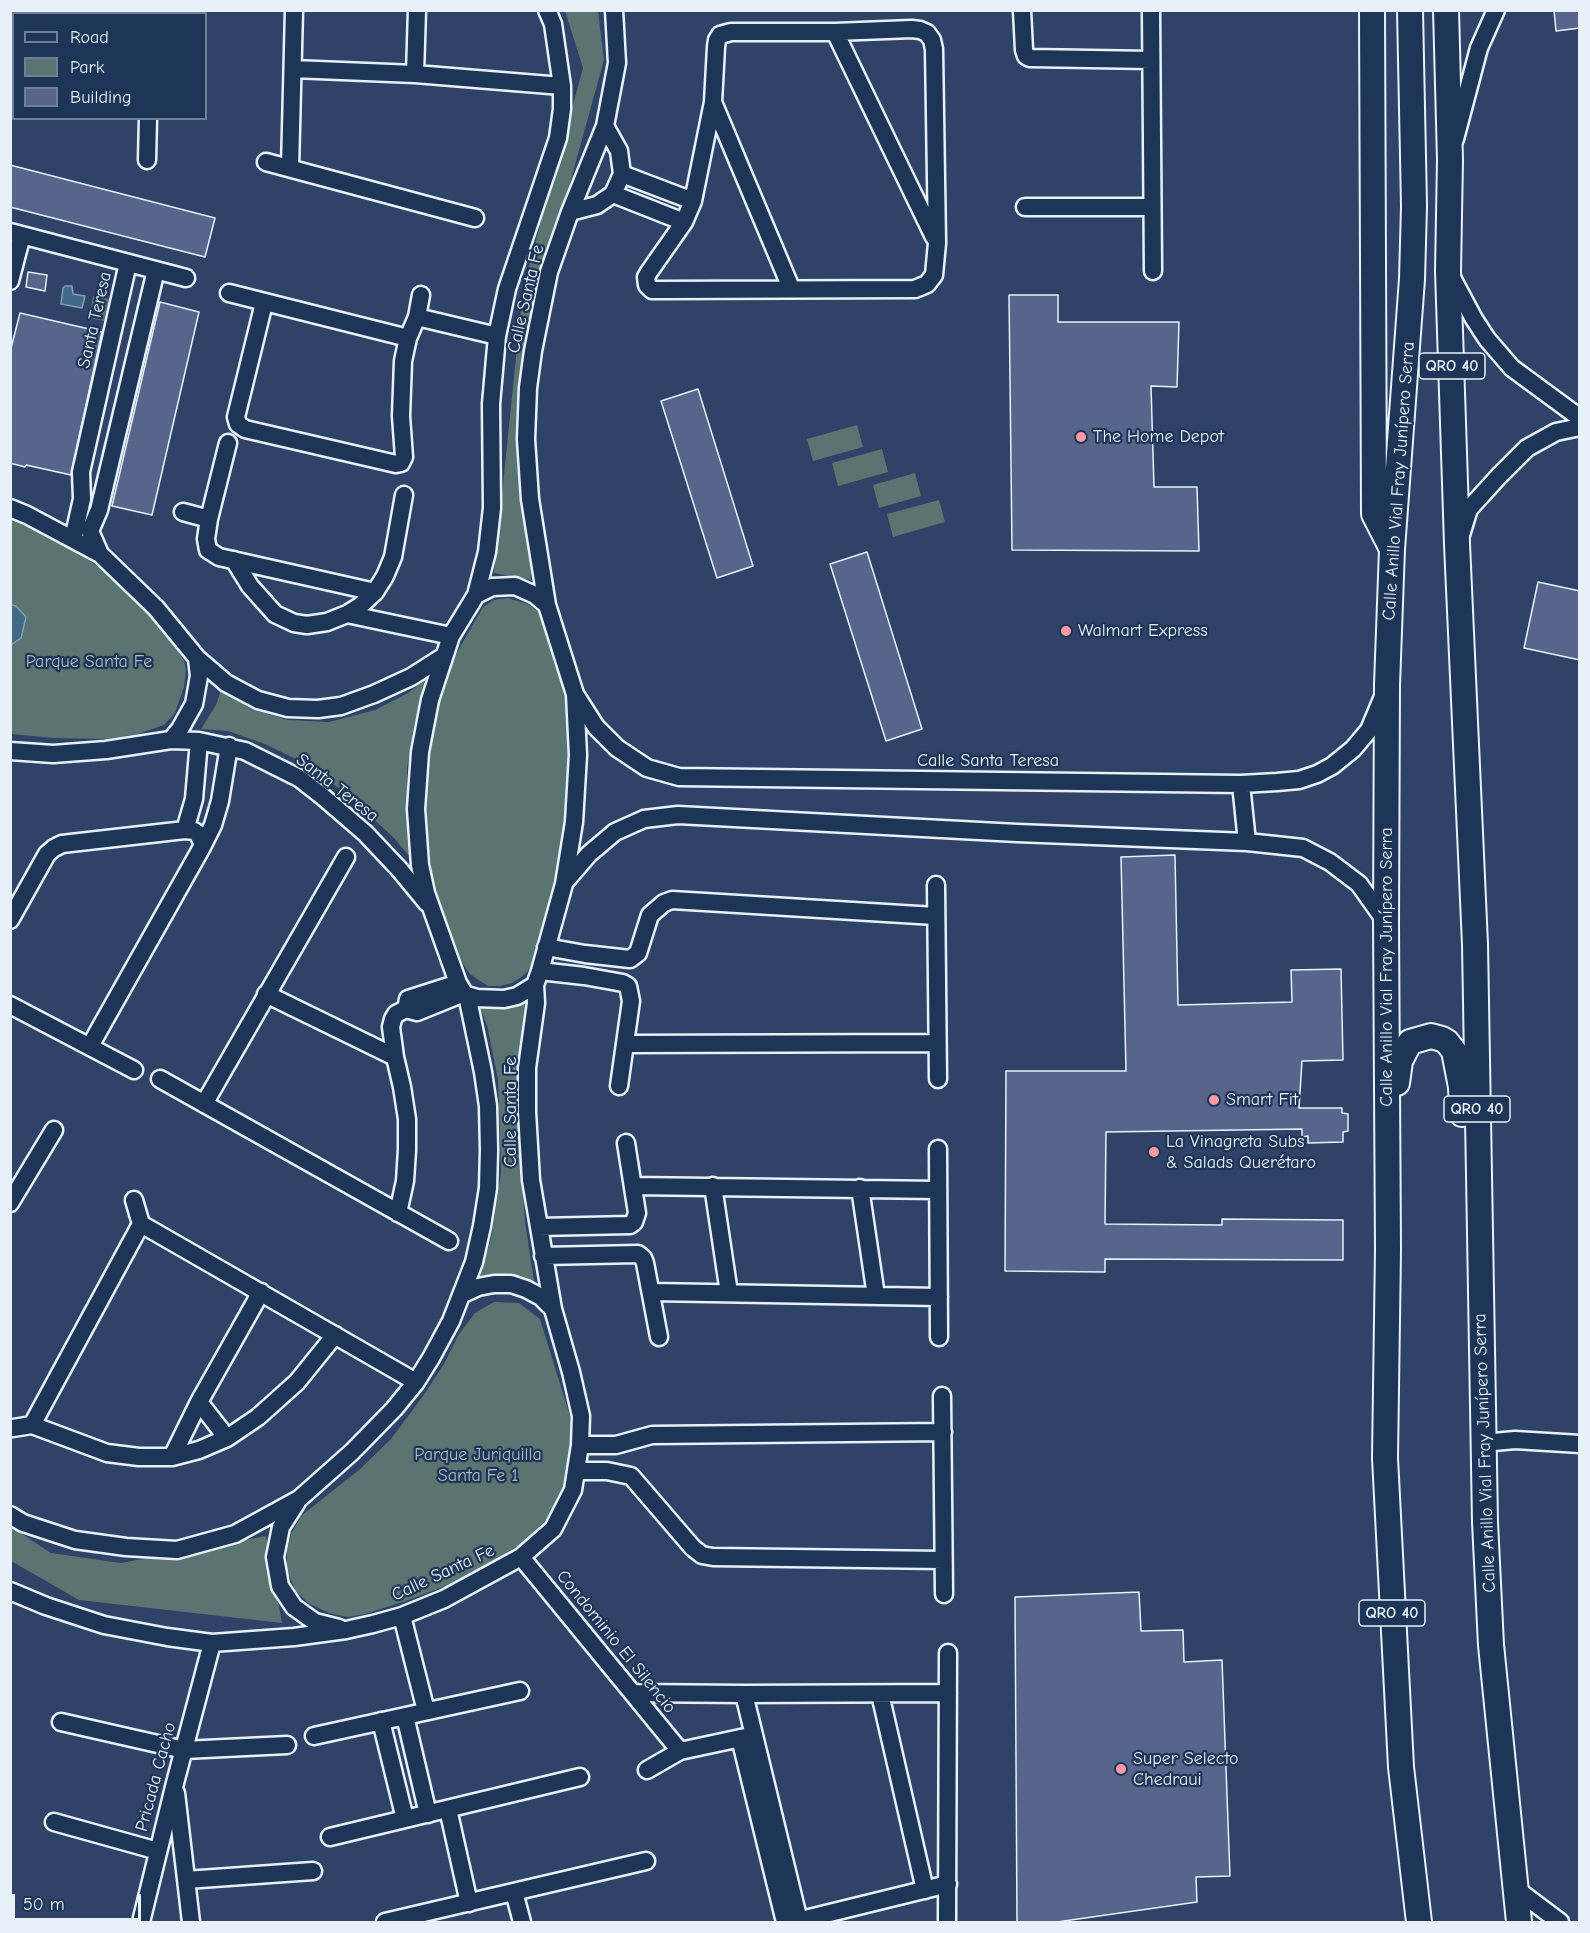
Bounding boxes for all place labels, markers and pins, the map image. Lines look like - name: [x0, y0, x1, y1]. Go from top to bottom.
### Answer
- place label: The Home Depot: [1093, 426, 1224, 448]
- marker: The Home Depot: [1074, 430, 1088, 444]
- place label: Walmart Express: [1078, 620, 1208, 642]
- marker: Walmart Express: [1059, 624, 1073, 638]
- place label: Smart Fit: [1226, 1089, 1298, 1111]
- marker: Smart Fit: [1207, 1093, 1221, 1107]
- place label: La Vinagreta Subs & Salads Querétaro: [1166, 1131, 1316, 1174]
- marker: La Vinagreta Subs & Salads Querétaro: [1147, 1145, 1161, 1159]
- place label: Super Selecto Chedraui: [1133, 1748, 1239, 1790]
- marker: Super Selecto Chedraui: [1114, 1762, 1128, 1776]

